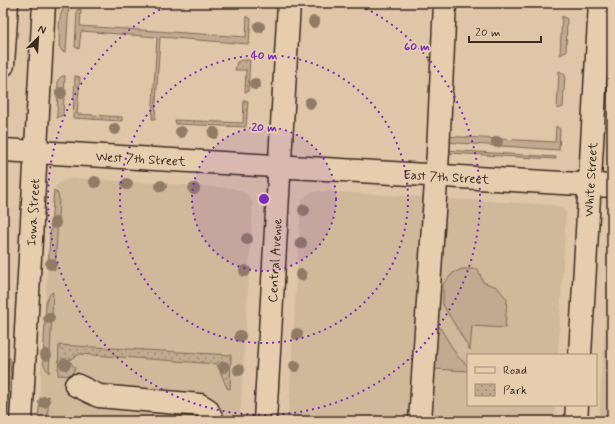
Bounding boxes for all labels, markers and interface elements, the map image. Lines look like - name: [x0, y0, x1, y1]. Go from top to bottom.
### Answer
- north arrow: [18, 18, 58, 58]
- scale bar: [469, 18, 541, 44]
- text: N: [36, 22, 48, 38]
- text: 20 m: [475, 25, 501, 41]
- text: 60 m: [404, 39, 430, 55]
- text: 40 m: [251, 48, 278, 64]
- text: 20 m: [251, 120, 277, 136]
- street label: White Street: [581, 141, 602, 217]
- street label: West 7th Street: [95, 149, 186, 171]
- street label: East 7th Street: [403, 167, 490, 189]
- street label: Iowa Street: [24, 178, 44, 247]
- centre of rings: [257, 192, 271, 206]
- street label: Central Avenue: [265, 218, 287, 303]
- legend: [467, 354, 597, 406]
- text: Road: [503, 363, 527, 379]
- text: Park: [503, 383, 527, 399]

